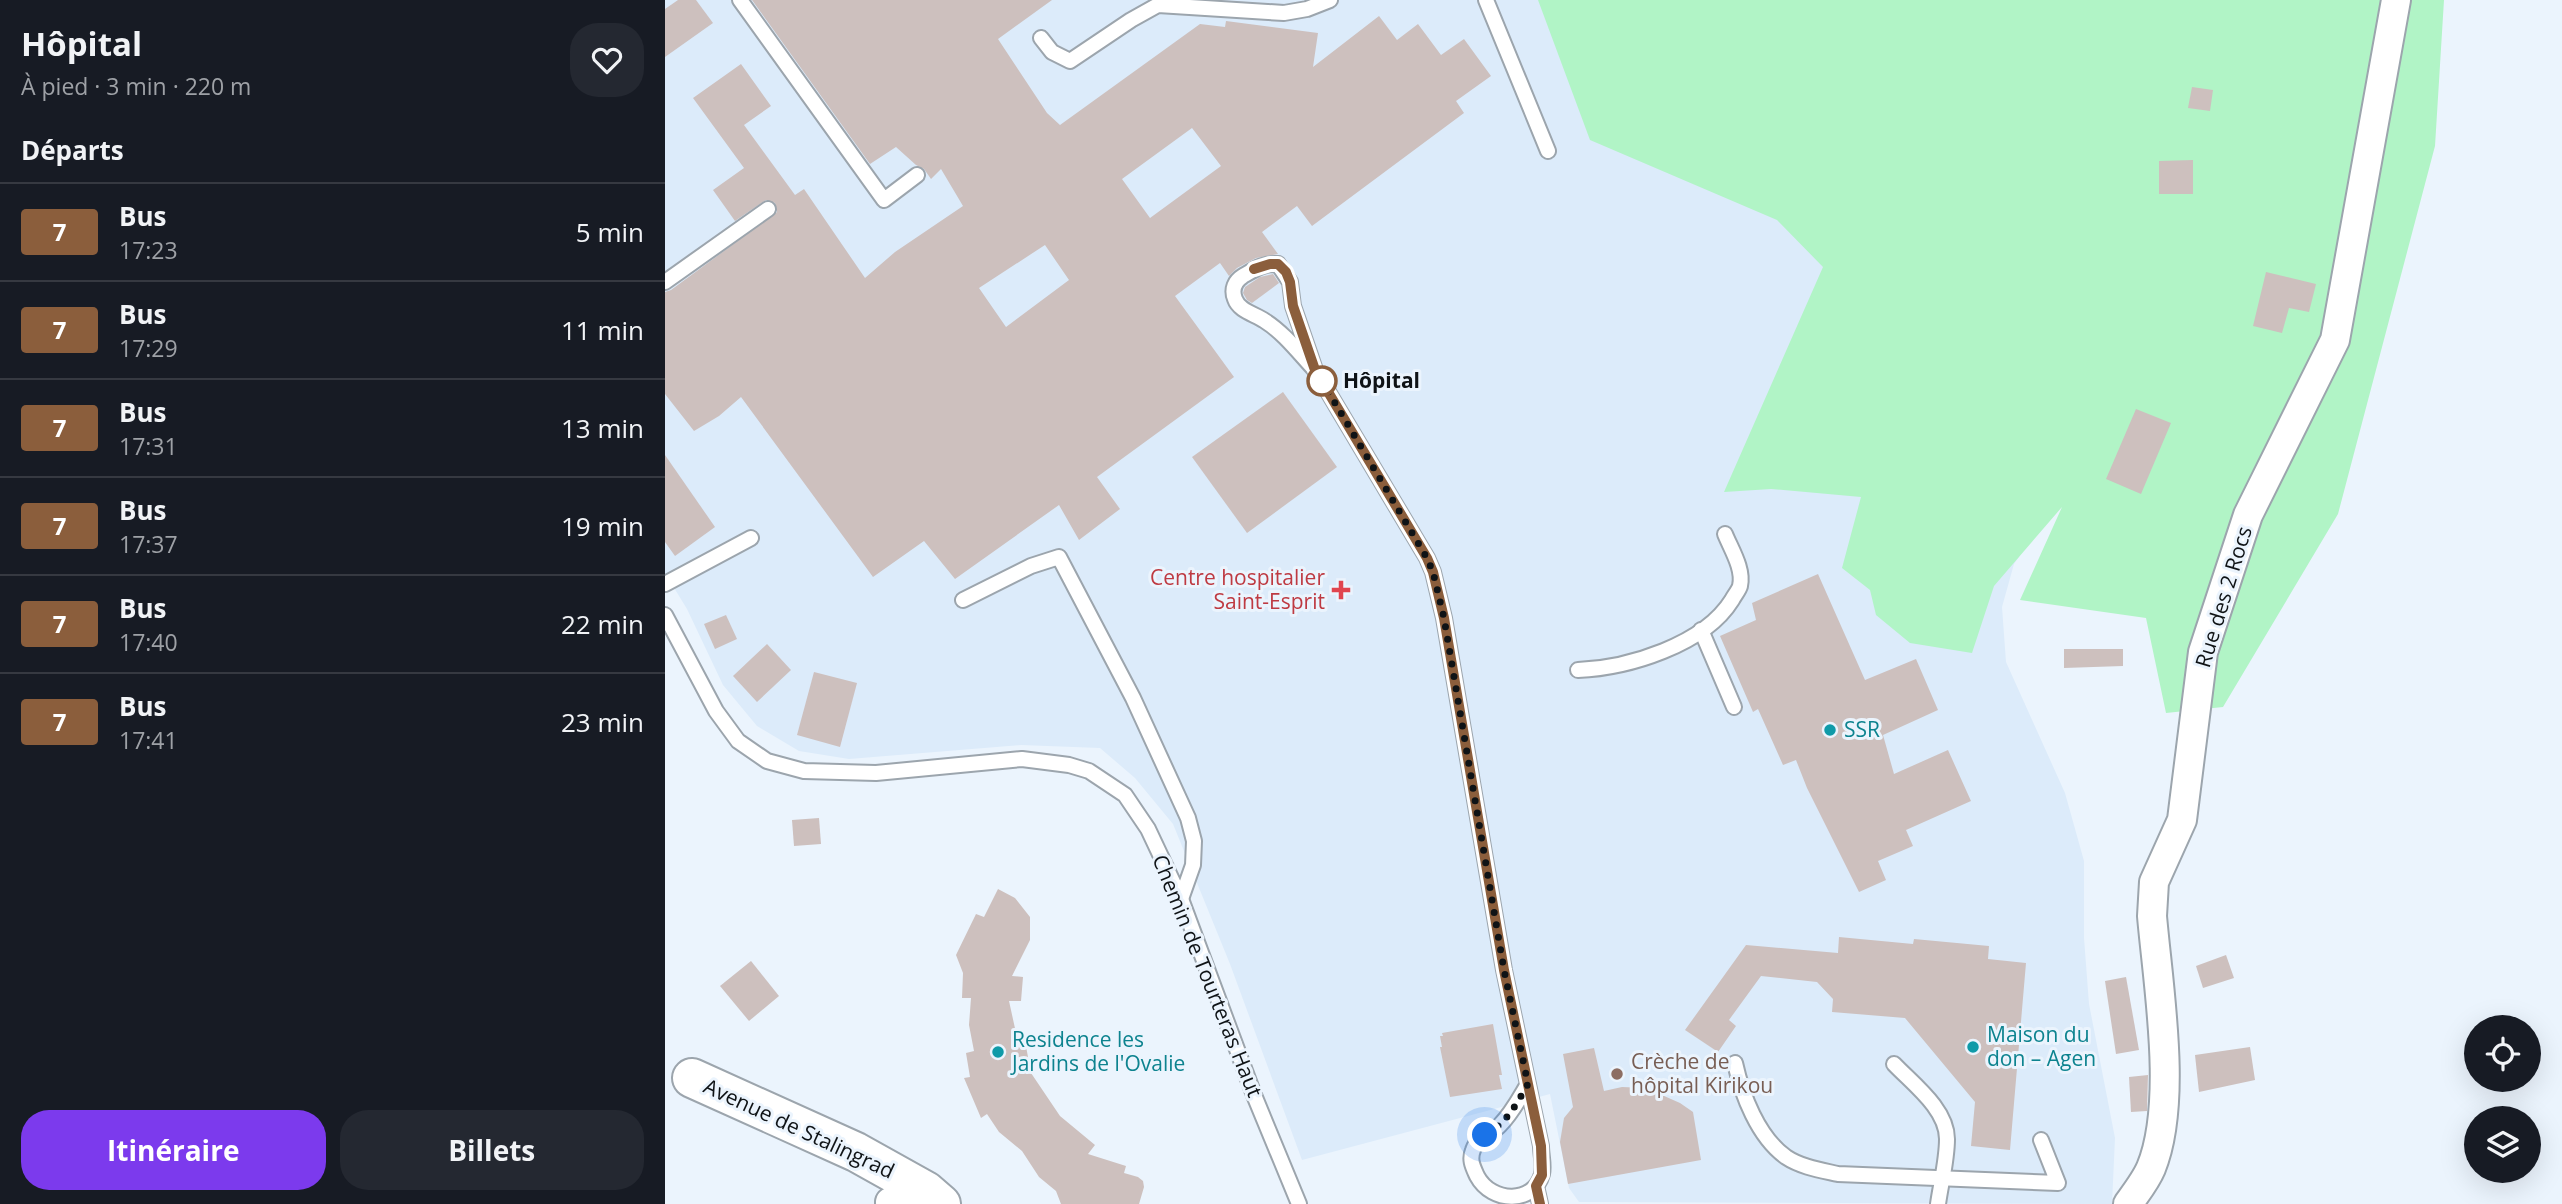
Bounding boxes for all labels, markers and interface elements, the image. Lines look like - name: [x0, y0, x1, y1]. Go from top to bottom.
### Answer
- text: Hôpital: [21, 21, 142, 66]
- button: heart: [570, 23, 644, 97]
- text: À pied · 3 min · 220 m: [21, 70, 251, 102]
- text: Départs: [21, 132, 124, 168]
- text: Bus: [119, 198, 166, 234]
- text: 5 min: [576, 214, 644, 250]
- text: 7: [53, 215, 66, 248]
- text: 17:23: [119, 234, 178, 266]
- text: Bus: [119, 296, 166, 332]
- text: 11 min: [561, 312, 644, 348]
- text: 7: [53, 313, 66, 346]
- text: 17:29: [119, 332, 178, 364]
- marker: Hôpital: [1307, 366, 1337, 396]
- place label: Hôpital: [1343, 366, 1420, 394]
- text: Bus: [119, 394, 166, 430]
- text: 13 min: [561, 410, 644, 446]
- text: 7: [53, 411, 66, 444]
- text: 17:31: [119, 430, 178, 462]
- text: Bus: [119, 492, 166, 528]
- text: 19 min: [561, 508, 644, 544]
- text: 7: [53, 509, 66, 542]
- street label: Rue des 2 Rocs: [2188, 523, 2258, 671]
- text: 17:37: [119, 528, 178, 560]
- place label: Centre hospitalier Saint-Esprit: [1150, 563, 1325, 615]
- marker: Centre hospitalier Saint-Esprit: [1331, 580, 1351, 600]
- text: Bus: [119, 590, 166, 626]
- text: 22 min: [561, 606, 644, 642]
- text: 7: [53, 607, 66, 640]
- text: 17:40: [119, 626, 178, 658]
- text: Bus: [119, 688, 166, 724]
- text: 23 min: [561, 704, 644, 740]
- text: 7: [53, 705, 66, 738]
- place label: SSR: [1844, 715, 1880, 743]
- marker: SSR: [1822, 722, 1838, 738]
- text: 17:41: [119, 724, 178, 756]
- street label: Chemin de Tourteras Haut: [1146, 850, 1269, 1101]
- map controls: [2464, 1015, 2541, 1183]
- button: locate: [2464, 1015, 2541, 1092]
- place label: Maison du don – Agen: [1987, 1020, 2096, 1072]
- place label: Residence les Jardins de l'Ovalie: [1010, 1025, 1185, 1077]
- marker: Maison du don – Agen: [1965, 1039, 1981, 1055]
- marker: Residence les Jardins de l'Ovalie: [990, 1044, 1006, 1060]
- place label: Crèche de hôpital Kirikou: [1631, 1047, 1773, 1099]
- marker: Crèche de hôpital Kirikou: [1609, 1066, 1625, 1082]
- street label: Avenue de Stalingrad: [700, 1072, 899, 1185]
- button: layers: [2464, 1106, 2541, 1183]
- button: Itinéraire: [21, 1110, 326, 1190]
- button: Billets: [340, 1110, 644, 1190]
- your location: [1467, 1117, 1502, 1152]

